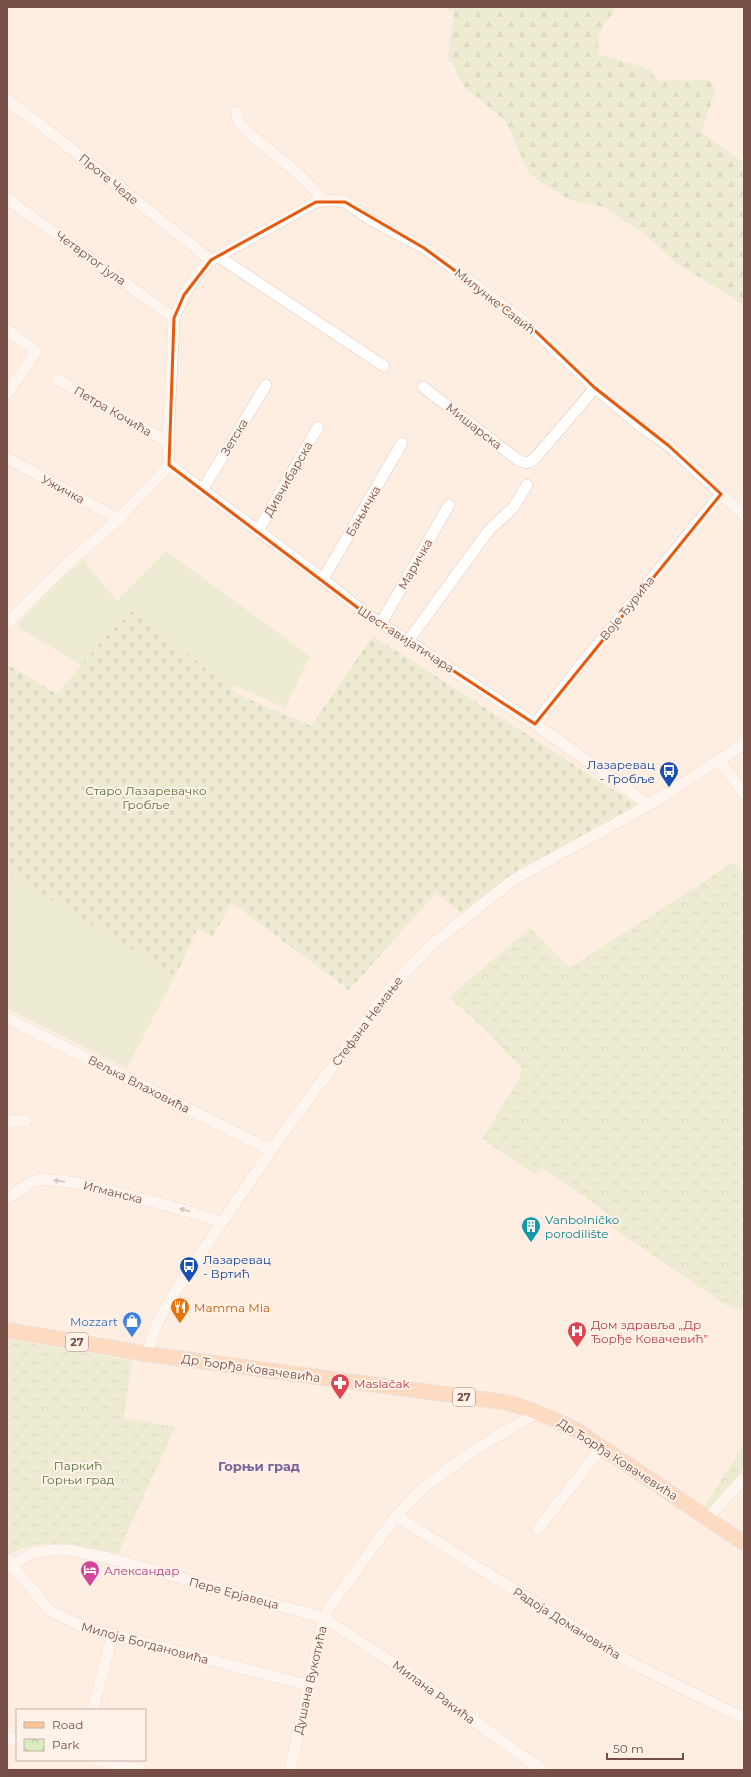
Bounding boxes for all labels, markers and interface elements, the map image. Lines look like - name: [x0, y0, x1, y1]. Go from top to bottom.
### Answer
- street label: Проте Чеде: [76, 150, 142, 208]
- street label: Четвртог јула: [53, 228, 129, 288]
- street label: Милунке Савић: [452, 265, 538, 337]
- street label: Петра Кочића: [71, 383, 155, 439]
- street label: Мишарска: [443, 400, 505, 452]
- street label: Зетска: [217, 416, 251, 458]
- street label: Дивчибарска: [260, 439, 316, 519]
- street label: Ужичка: [39, 471, 87, 507]
- street label: Бањичка: [342, 483, 384, 539]
- street label: Маричка: [394, 536, 436, 592]
- street label: Воје Ђурића: [596, 573, 658, 643]
- street label: Шест авијатичара: [355, 602, 457, 676]
- place label: Лазаревац - Гробље: [587, 757, 655, 786]
- bus stop icon: Лазаревац - Гробље: [658, 760, 680, 788]
- park label: Старо Лазаревачко Гробље: [85, 783, 207, 812]
- street label: Стефана Немање: [328, 973, 406, 1069]
- street label: Вељка Влаховића: [86, 1052, 192, 1116]
- street label: Игманска: [82, 1177, 144, 1207]
- one-way arrow: [53, 1178, 65, 1184]
- one-way arrow: [179, 1207, 191, 1213]
- place label: Vanbolničko porodilište: [545, 1212, 619, 1241]
- building icon: Vanbolničko porodilište: [520, 1215, 542, 1243]
- place label: Лазаревац - Вртић: [203, 1252, 271, 1281]
- bus stop icon: Лазаревац - Вртић: [178, 1255, 200, 1283]
- restaurant icon: Mamma Mia: [169, 1296, 191, 1324]
- place label: Mamma Mia: [194, 1300, 270, 1315]
- shop icon: Mozzart: [121, 1310, 143, 1338]
- place label: Mozzart: [70, 1314, 118, 1329]
- place label: Дом здравља „Др Ђорђе Ковачевић”: [591, 1317, 708, 1346]
- hospital icon: Дом здравља „Др Ђорђе Ковачевић”: [566, 1320, 588, 1348]
- road number: 27: [66, 1333, 88, 1351]
- street label: Др Ђорђа Ковачевића: [181, 1351, 321, 1385]
- pharmacy icon: Maslačak: [329, 1372, 351, 1400]
- place label: Maslačak: [354, 1376, 411, 1391]
- road number: 27: [453, 1388, 475, 1406]
- street label: Др Ђорђа Ковачевића: [555, 1415, 681, 1503]
- park label: Паркић Горњи град: [42, 1458, 115, 1487]
- district label: Горњи град: [218, 1458, 300, 1474]
- hotel icon: Александар: [79, 1559, 101, 1587]
- place label: Александар: [104, 1563, 180, 1578]
- street label: Пере Ерјавеца: [187, 1574, 281, 1612]
- street label: Радоја Домановића: [510, 1584, 624, 1662]
- street label: Милоја Богдановића: [80, 1619, 210, 1667]
- street label: Душана Вукотића: [290, 1624, 330, 1736]
- street label: Милана Ракића: [390, 1657, 478, 1727]
- legend: [16, 1709, 146, 1761]
- text: Road: [52, 1717, 83, 1732]
- scale bar: [607, 1735, 683, 1761]
- text: Park: [52, 1737, 80, 1752]
- text: 50 m: [613, 1741, 644, 1756]

